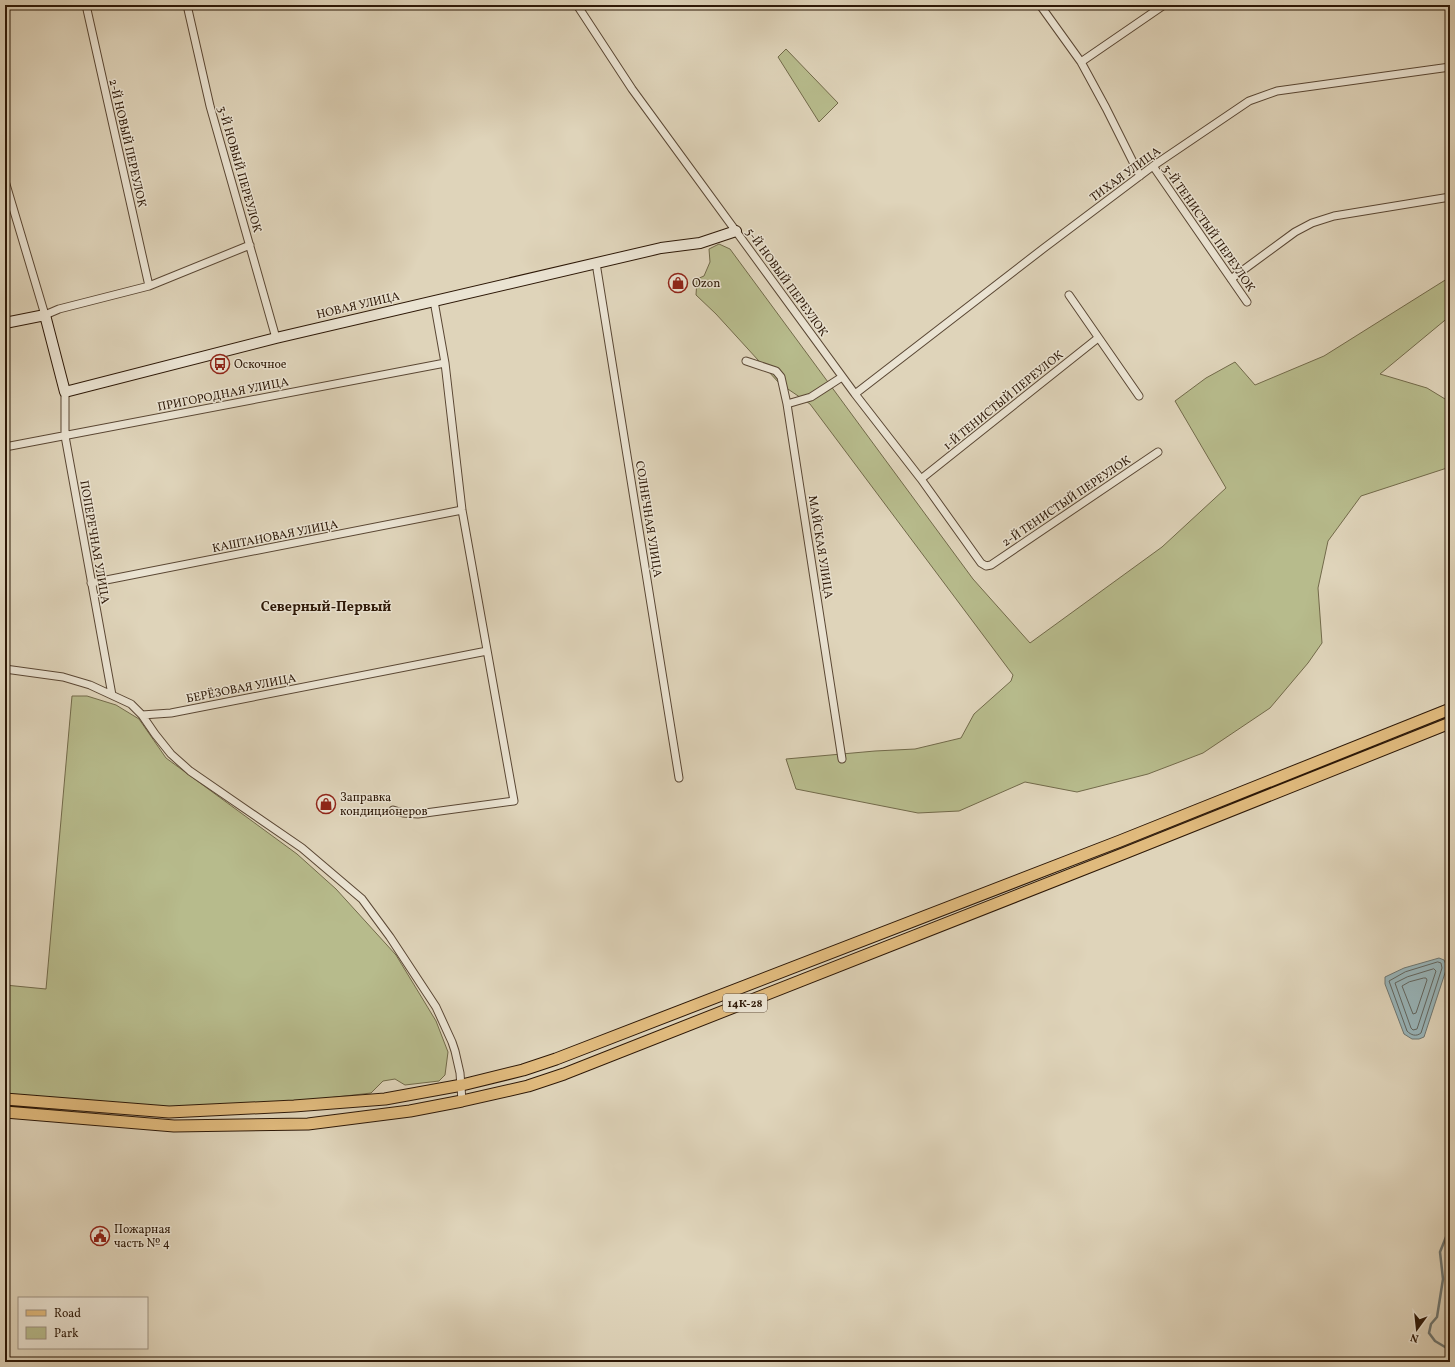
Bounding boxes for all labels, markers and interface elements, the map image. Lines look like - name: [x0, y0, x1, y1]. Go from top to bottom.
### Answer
- street label: 2-Й НОВЫЙ ПЕРЕУЛОК: [104, 77, 151, 209]
- street label: 3-Й НОВЫЙ ПЕРЕУЛОК: [213, 104, 266, 234]
- street label: ТИХАЯ УЛИЦА: [1087, 143, 1165, 206]
- street label: 3-Й ТЕНИСТЫЙ ПЕРЕУЛОК: [1158, 161, 1259, 295]
- street label: 5-Й НОВЫЙ ПЕРЕУЛОК: [741, 224, 832, 340]
- shop icon: Ozon: [667, 272, 689, 294]
- place label: Ozon: [692, 276, 720, 292]
- street label: НОВАЯ УЛИЦА: [315, 288, 402, 323]
- street label: 1-Й ТЕНИСТЫЙ ПЕРЕУЛОК: [940, 347, 1067, 454]
- bus stop icon: Оскочное: [209, 353, 231, 375]
- place label: Оскочное: [234, 357, 287, 373]
- street label: ПРИГОРОДНАЯ УЛИЦА: [156, 374, 291, 416]
- street label: 2-Й ТЕНИСТЫЙ ПЕРЕУЛОК: [998, 452, 1134, 551]
- street label: СОЛНЕЧНАЯ УЛИЦА: [631, 460, 665, 579]
- street label: ПОПЕРЕЧНАЯ УЛИЦА: [75, 479, 113, 606]
- street label: МАЙСКАЯ УЛИЦА: [804, 494, 837, 601]
- street label: КАШТАНОВАЯ УЛИЦА: [211, 517, 340, 557]
- district label: Северный-Первый: [261, 598, 391, 617]
- street label: БЕРЁЗОВАЯ УЛИЦА: [185, 669, 298, 707]
- place label: Заправка кондиционеров: [340, 790, 427, 820]
- shop icon: Заправка кондиционеров: [315, 793, 337, 815]
- road number: 14К-28: [723, 994, 767, 1012]
- place label: Пожарная часть № 4: [114, 1222, 171, 1252]
- public building icon: Пожарная часть № 4: [89, 1225, 111, 1247]
- legend: [18, 1297, 148, 1349]
- text: Road: [54, 1306, 81, 1322]
- north arrow: [1397, 1309, 1437, 1349]
- text: Park: [54, 1326, 79, 1342]
- text: N: [1409, 1329, 1421, 1345]

